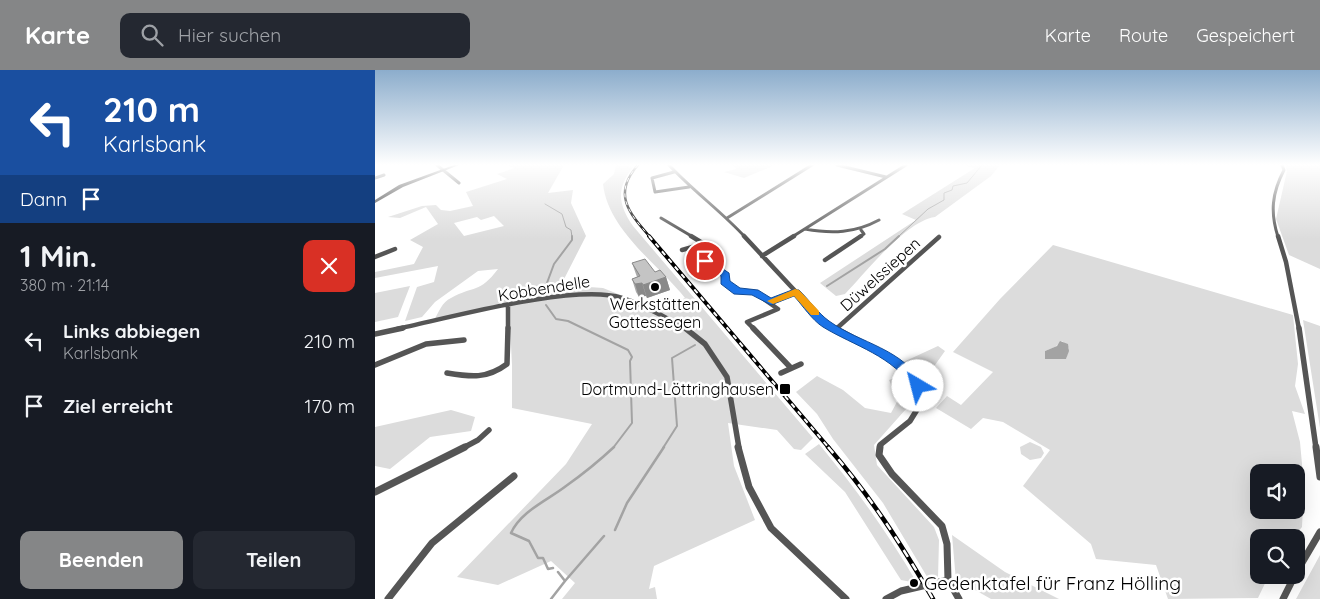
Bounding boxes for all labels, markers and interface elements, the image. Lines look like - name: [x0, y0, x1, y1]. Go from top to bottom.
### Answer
- search box: [120, 13, 470, 58]
- text: Karte: [25, 20, 90, 50]
- icon: search: [138, 21, 166, 49]
- text: Hier suchen: [178, 23, 281, 47]
- text: Karte: [1045, 24, 1091, 47]
- text: Route: [1119, 24, 1168, 47]
- text: Gespeichert: [1196, 24, 1295, 47]
- text: 210 m: [103, 87, 200, 131]
- icon: left: [20, 90, 85, 155]
- text: Karlsbank: [103, 130, 206, 158]
- icon: arrive: [77, 185, 105, 213]
- text: Dann: [20, 187, 67, 211]
- street label: Düwelssiepen: [836, 233, 924, 315]
- text: 1 Min.: [20, 237, 97, 275]
- button: close: [303, 240, 355, 292]
- pin: [684, 240, 726, 282]
- icon: arrive: [691, 247, 719, 275]
- street label: Kobbendelle: [497, 271, 591, 305]
- text: 380 m · 21:14: [20, 275, 109, 295]
- marker: Werkstätten Gottessegen: [649, 281, 661, 293]
- place label: Werkstätten Gottessegen: [609, 294, 701, 332]
- text: Links abbiegen: [63, 319, 200, 343]
- icon: left: [20, 327, 48, 355]
- text: 210 m: [304, 329, 355, 353]
- text: Karlsbank: [63, 343, 138, 363]
- position arrow: [891, 359, 943, 411]
- place label: Dortmund-Löttringhausen: [581, 379, 774, 399]
- marker: Dortmund-Löttringhausen: [778, 382, 792, 396]
- icon: arrive: [20, 392, 48, 420]
- text: Ziel erreicht: [63, 394, 173, 418]
- text: 170 m: [304, 394, 355, 418]
- map controls: [1250, 464, 1305, 584]
- button: sound: [1250, 464, 1305, 519]
- button: search: [1250, 529, 1305, 584]
- button: Beenden: [20, 531, 183, 589]
- button: Teilen: [193, 531, 355, 589]
- place label: Gedenktafel für Franz Hölling: [924, 571, 1181, 595]
- marker: Gedenktafel für Franz Hölling: [908, 577, 920, 589]

